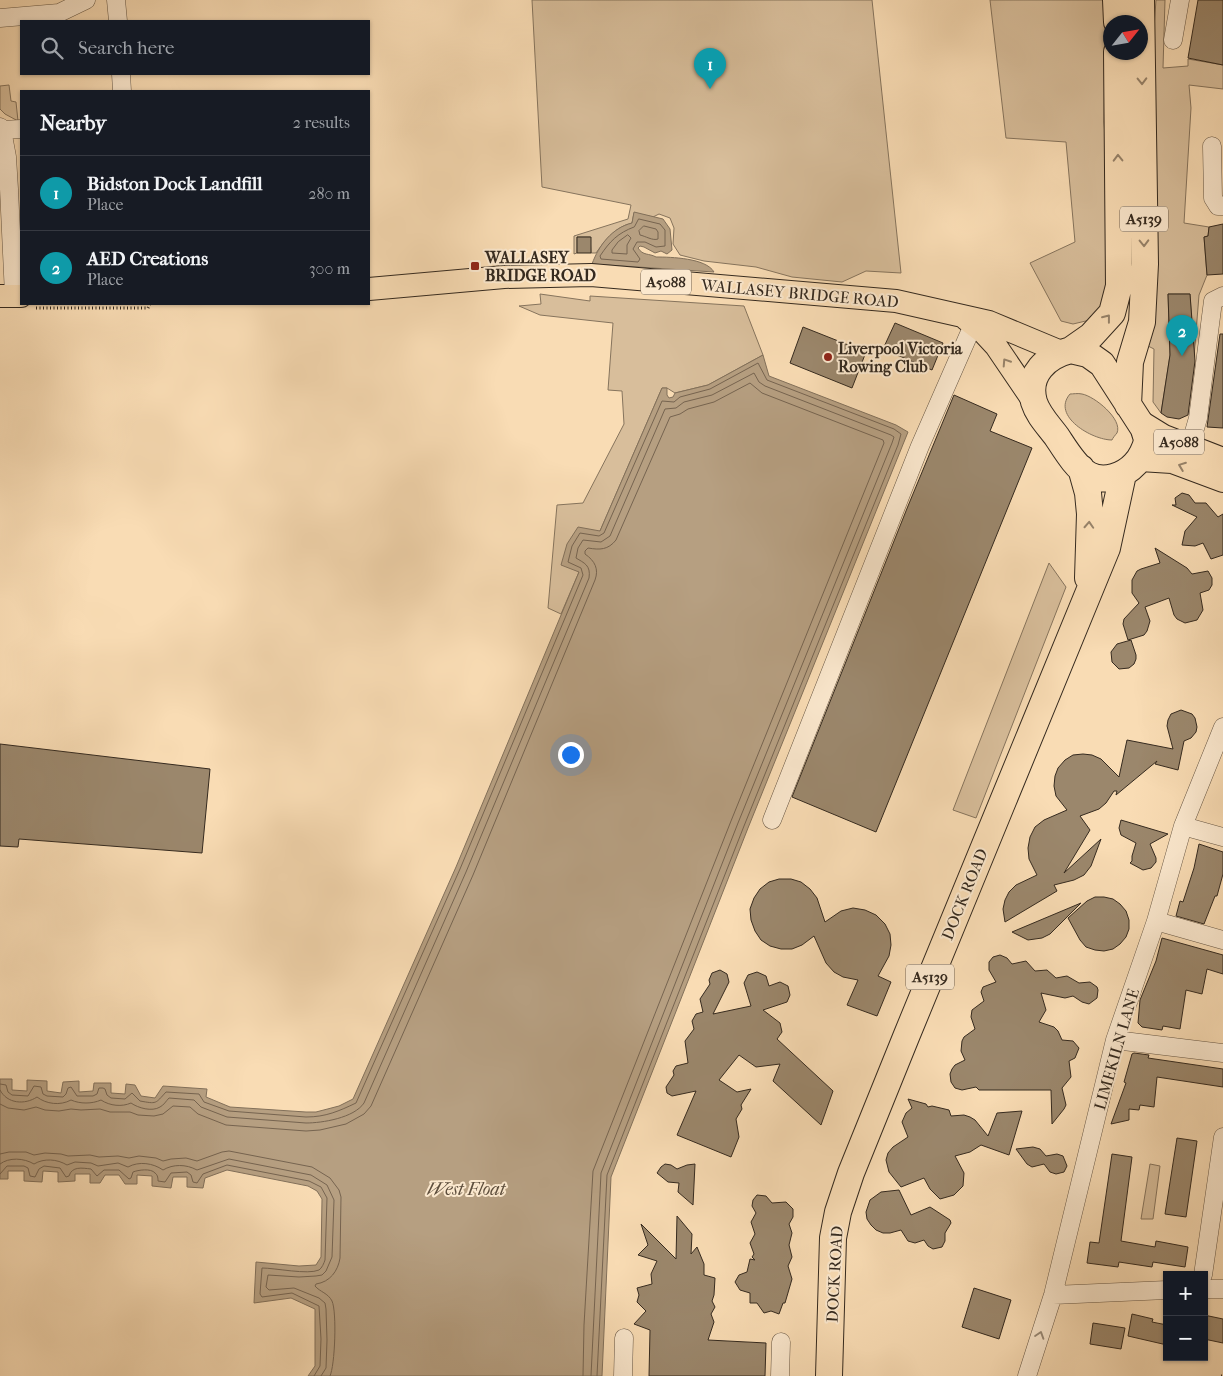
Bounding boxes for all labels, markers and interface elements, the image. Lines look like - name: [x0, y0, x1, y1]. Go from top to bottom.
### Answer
- north arrow: [1103, 15, 1148, 60]
- search box: [20, 20, 370, 75]
- icon: search: [38, 34, 66, 62]
- text: Search here: [78, 37, 174, 59]
- pin: 1: [694, 48, 726, 89]
- one-way arrow: [1137, 77, 1147, 85]
- text: Nearby: [40, 111, 106, 135]
- text: 2 results: [293, 113, 350, 132]
- one-way arrow: [1113, 154, 1123, 162]
- text: Bidston Dock Landfill: [87, 173, 263, 195]
- text: 1: [53, 184, 59, 203]
- text: 280 m: [308, 184, 350, 203]
- text: Place: [87, 195, 123, 214]
- road number: A5139: [1120, 206, 1168, 232]
- one-way arrow: [1139, 240, 1149, 247]
- text: AED Creations: [87, 248, 208, 270]
- place label: WALLASEY BRIDGE ROAD: [484, 248, 596, 285]
- text: 2: [52, 259, 60, 278]
- text: 300 m: [309, 259, 350, 278]
- marker: WALLASEY BRIDGE ROAD: [469, 260, 481, 272]
- text: Place: [87, 270, 123, 289]
- road number: A5088: [641, 270, 691, 294]
- street label: WALLASEY BRIDGE ROAD: [699, 275, 900, 312]
- one-way arrow: [1102, 315, 1110, 324]
- pin: 2: [1166, 315, 1198, 356]
- place label: Liverpool Victoria Rowing Club: [838, 339, 963, 377]
- marker: Liverpool Victoria Rowing Club: [822, 351, 834, 363]
- one-way arrow: [1003, 358, 1013, 367]
- road number: A5088: [1154, 430, 1204, 454]
- one-way arrow: [1178, 462, 1187, 472]
- one-way arrow: [1084, 521, 1095, 529]
- your location: [558, 742, 584, 768]
- street label: DOCK ROAD: [938, 846, 991, 943]
- road number: A5139: [906, 964, 954, 990]
- street label: LIMEKILN LANE: [1090, 986, 1143, 1112]
- water label: West Float: [427, 1179, 507, 1200]
- street label: DOCK ROAD: [822, 1225, 847, 1323]
- map controls: [1163, 1271, 1208, 1361]
- button: +: [1163, 1271, 1208, 1316]
- button: −: [1163, 1316, 1208, 1361]
- one-way arrow: [1034, 1332, 1044, 1340]

